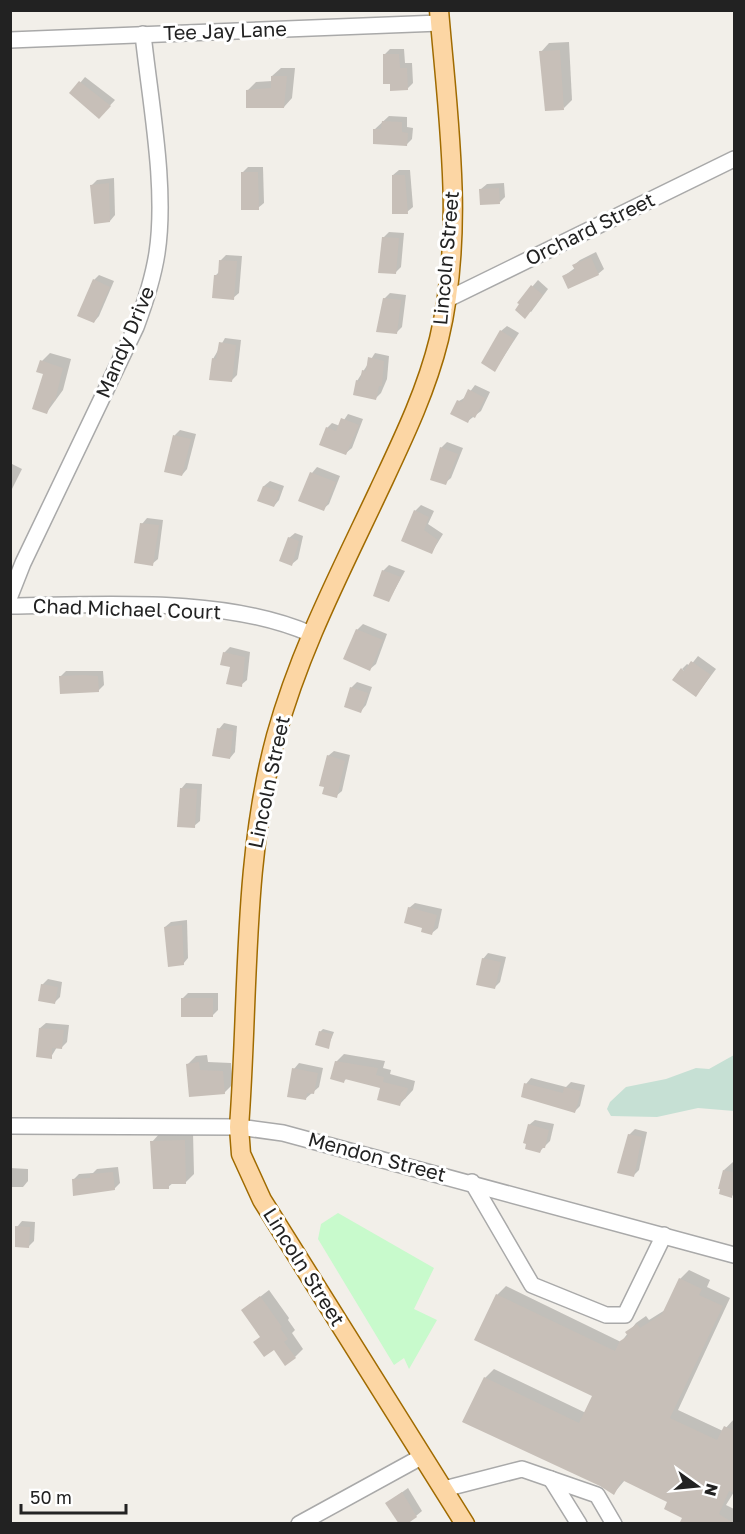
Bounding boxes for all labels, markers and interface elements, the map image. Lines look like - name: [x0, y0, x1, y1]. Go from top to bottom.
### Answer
- street label: Tee Jay Lane: [163, 16, 287, 44]
- street label: Orchard Street: [521, 186, 658, 270]
- street label: Lincoln Street: [427, 190, 463, 326]
- street label: Mandy Drive: [90, 282, 158, 401]
- street label: Chad Michael Court: [32, 593, 222, 623]
- street label: Lincoln Street: [242, 713, 294, 850]
- street label: Mendon Street: [306, 1126, 449, 1186]
- street label: Lincoln Street: [259, 1203, 351, 1330]
- north arrow: [667, 1456, 727, 1516]
- scale bar: [21, 1477, 126, 1515]
- text: N: [700, 1481, 723, 1498]
- text: 50 m: [30, 1486, 72, 1508]

